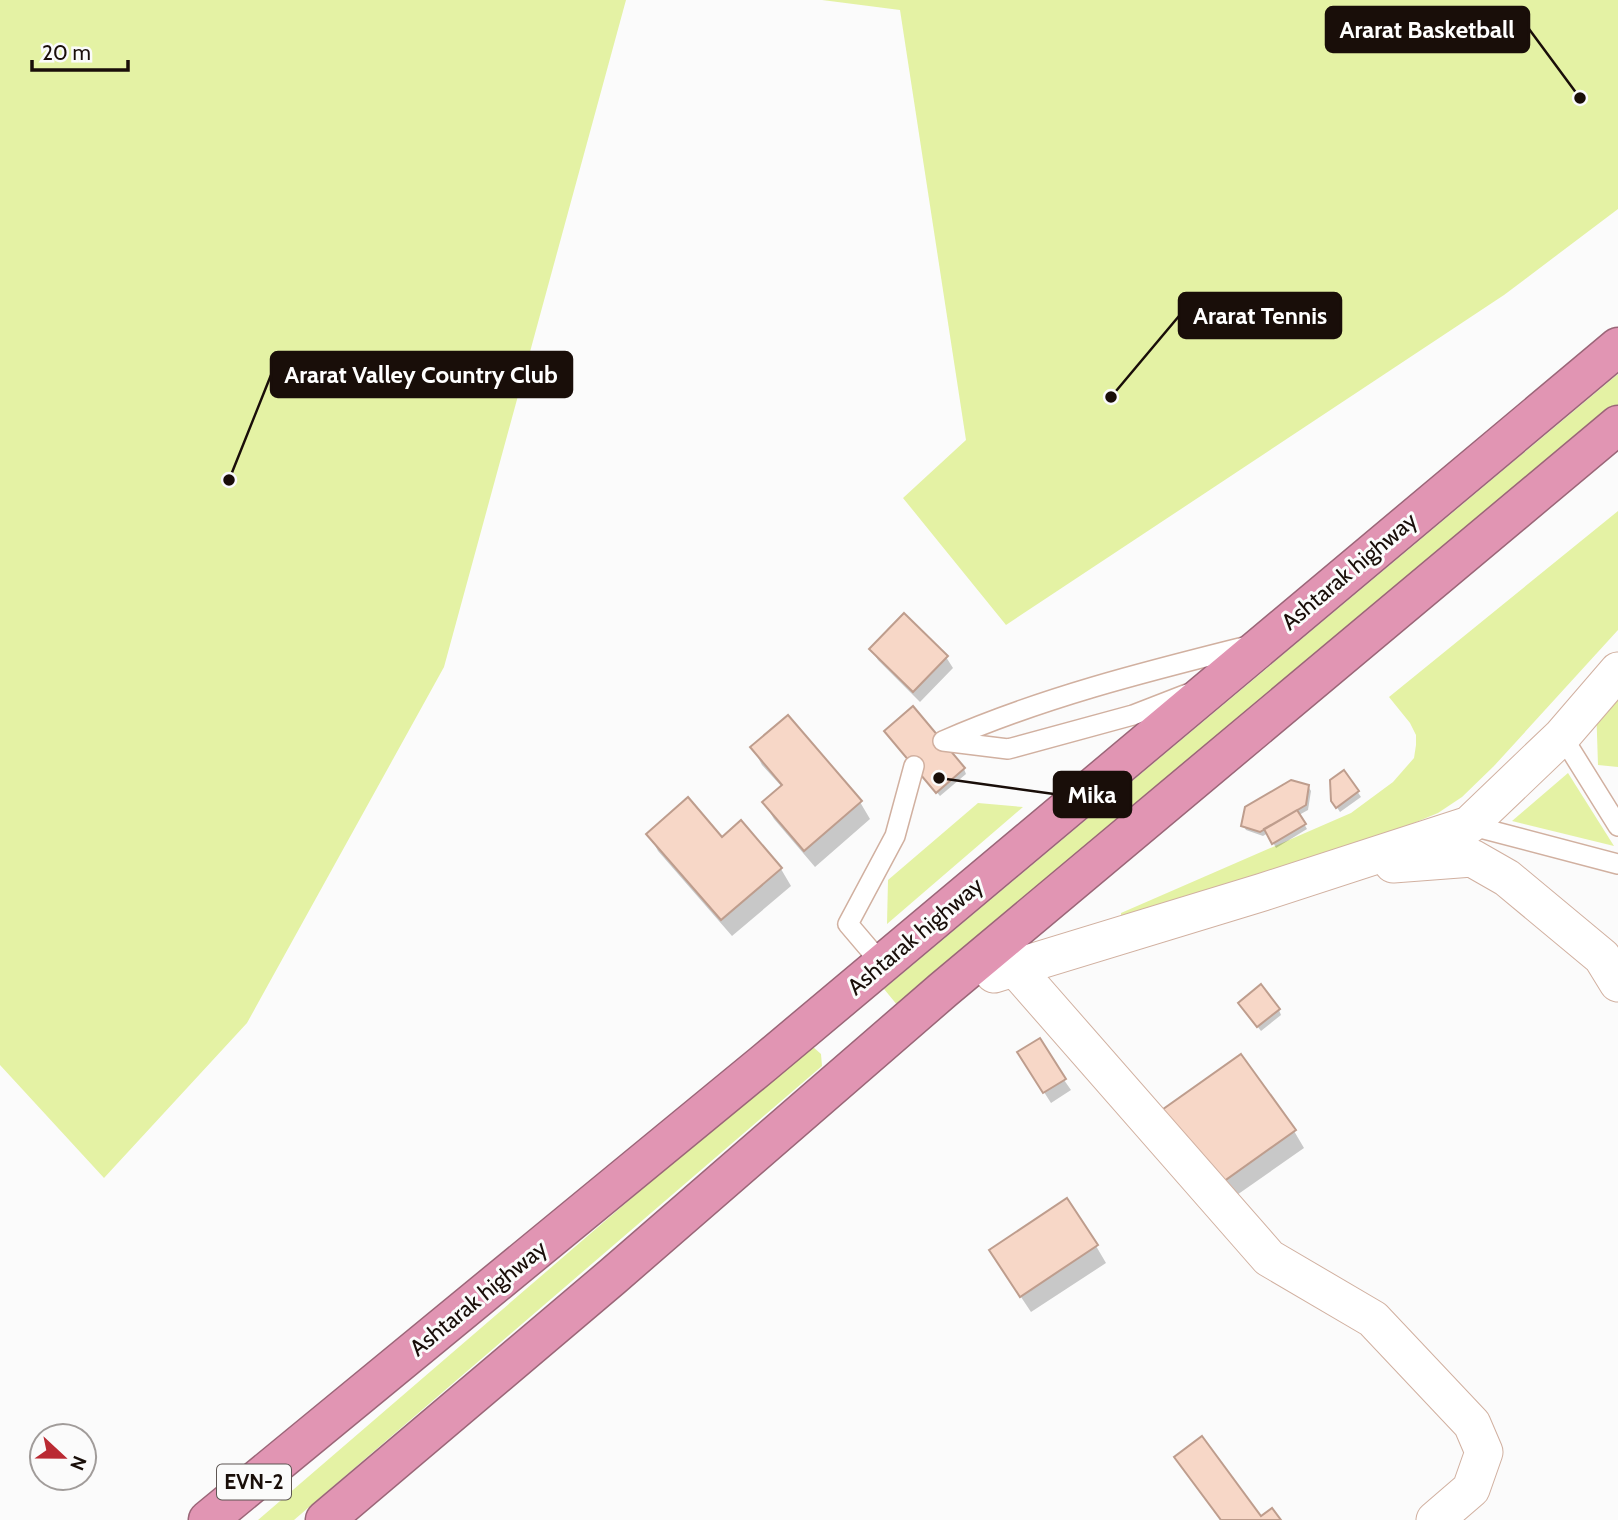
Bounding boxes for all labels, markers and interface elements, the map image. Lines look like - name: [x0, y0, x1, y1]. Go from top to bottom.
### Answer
- callout: Ararat Basketball: [1326, 7, 1529, 52]
- text: Ararat Basketball: [1339, 15, 1515, 44]
- scale bar: [32, 28, 128, 72]
- text: 20 m: [42, 40, 91, 65]
- callout: Ararat Tennis: [1179, 293, 1341, 338]
- text: Ararat Tennis: [1193, 301, 1327, 330]
- callout: Ararat Valley Country Club: [271, 352, 572, 397]
- text: Ararat Valley Country Club: [284, 360, 558, 389]
- street label: Ashtarak highway: [1276, 506, 1423, 636]
- callout: Mika: [1054, 772, 1131, 817]
- text: Mika: [1068, 780, 1117, 809]
- street label: Ashtarak highway: [842, 871, 989, 1001]
- street label: Ashtarak highway: [404, 1234, 552, 1362]
- north arrow: [28, 1422, 98, 1492]
- text: N: [65, 1453, 91, 1474]
- road number: EVN-2: [217, 1464, 291, 1500]

